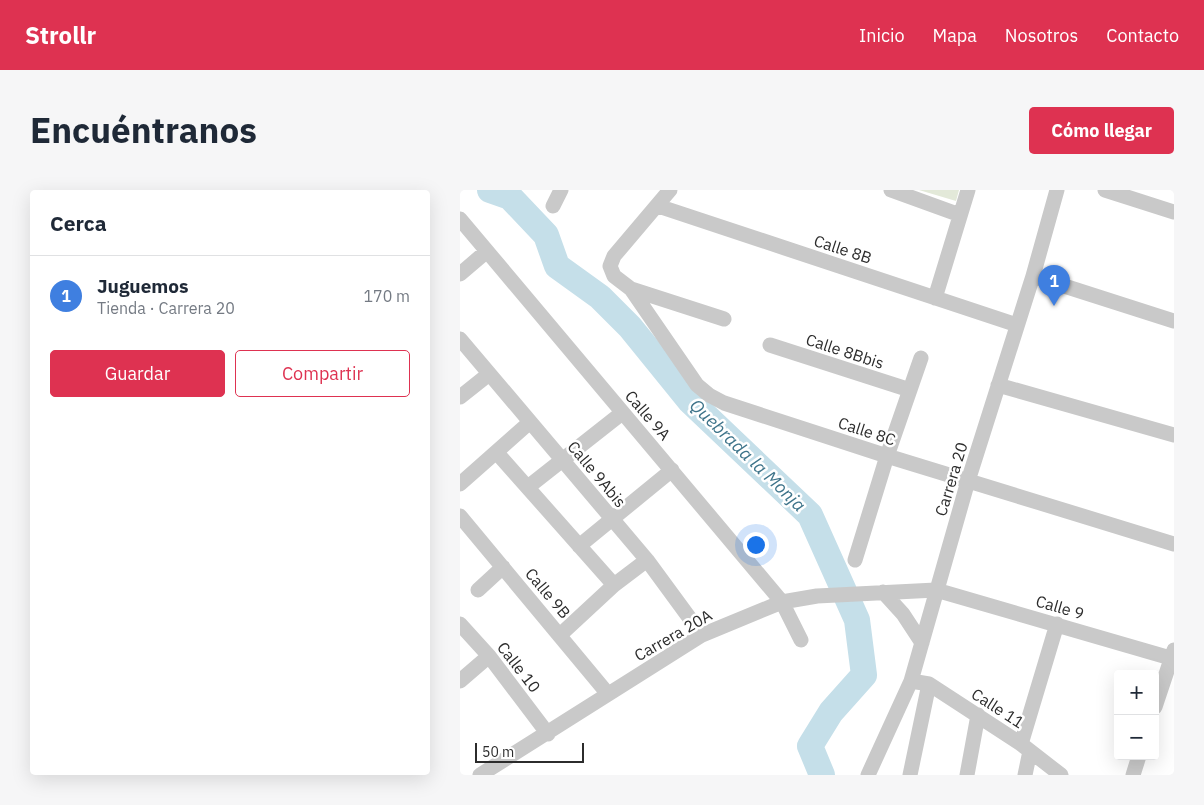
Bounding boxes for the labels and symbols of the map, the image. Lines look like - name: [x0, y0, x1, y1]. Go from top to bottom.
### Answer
- street label: Calle 8B: [812, 230, 874, 268]
- pin: 1: [1038, 265, 1070, 306]
- street label: Calle 8Bbis: [803, 329, 887, 373]
- street label: Calle 9A: [621, 386, 675, 444]
- water label: Quebrada la Monja: [685, 394, 811, 516]
- street label: Calle 8C: [836, 412, 898, 450]
- street label: Calle 9Abis: [563, 437, 631, 511]
- street label: Carrera 20: [930, 440, 972, 518]
- your location: [743, 532, 769, 558]
- street label: Calle 9B: [521, 564, 575, 622]
- street label: Calle 9: [1034, 591, 1086, 623]
- street label: Carrera 20A: [631, 605, 715, 665]
- street label: Calle 10: [493, 638, 545, 696]
- street label: Calle 11: [968, 684, 1028, 732]
- scale bar: [475, 740, 584, 763]

